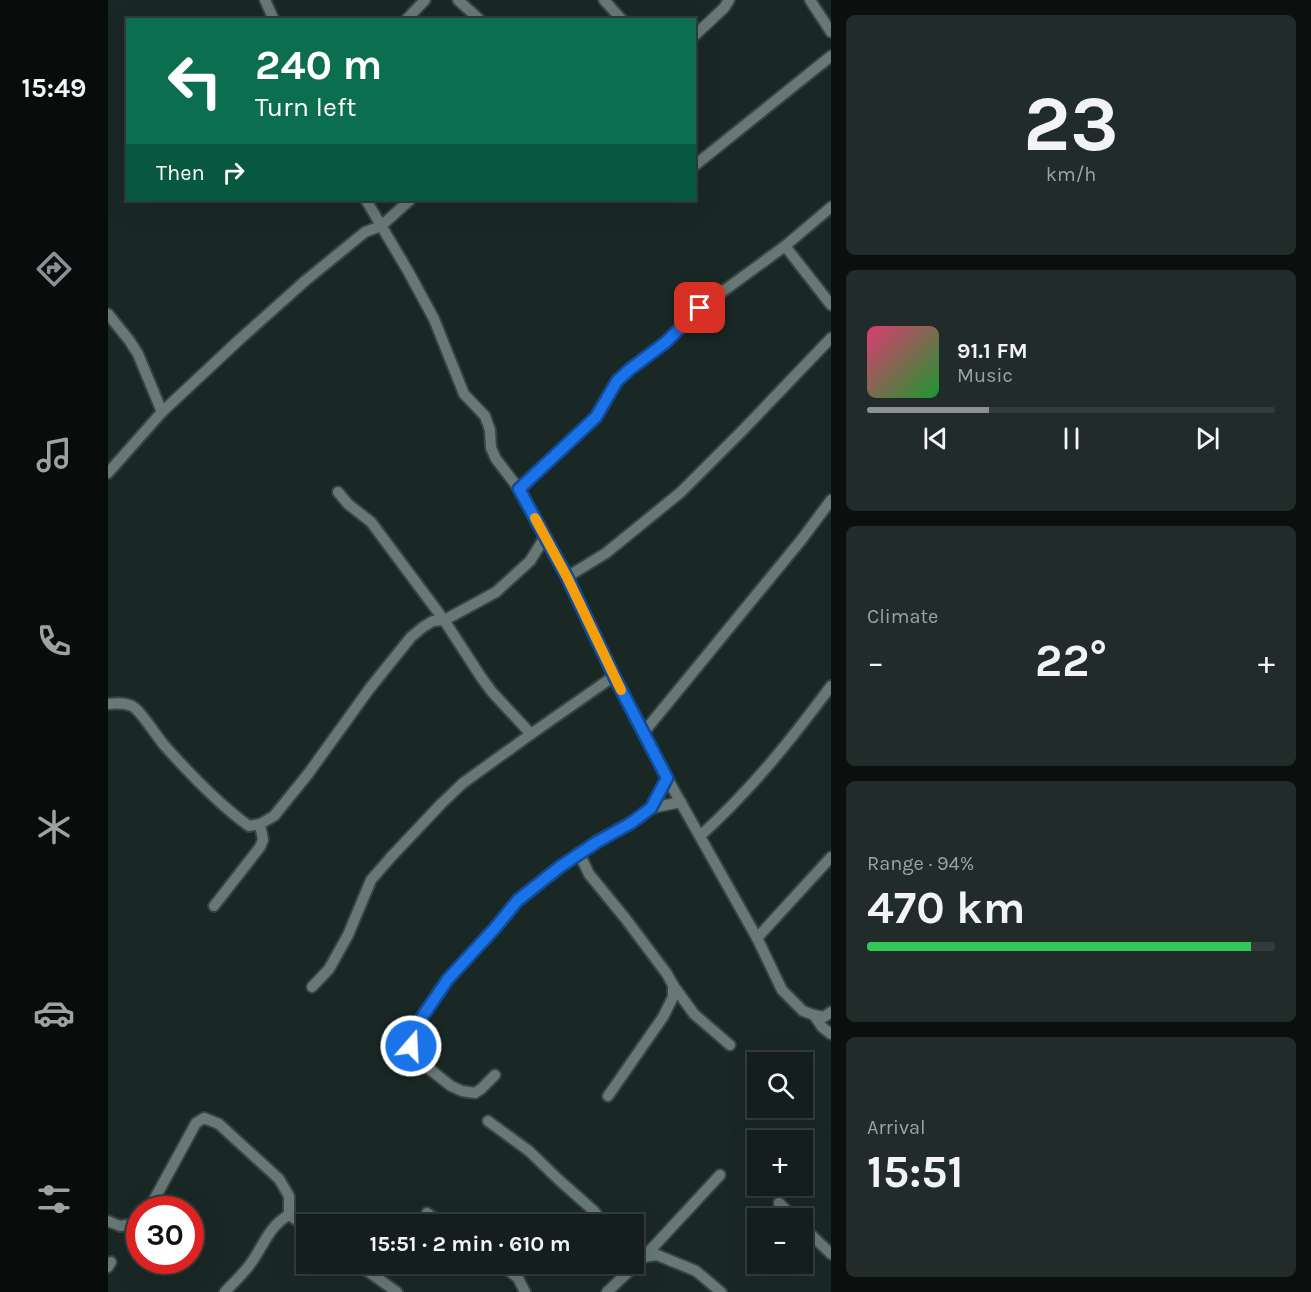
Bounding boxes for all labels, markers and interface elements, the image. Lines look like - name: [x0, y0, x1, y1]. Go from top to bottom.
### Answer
- text: 240 m: [255, 40, 382, 90]
- icon: left: [156, 42, 234, 120]
- text: 15:49: [21, 72, 87, 104]
- text: 23: [1023, 78, 1119, 170]
- text: Turn left: [255, 91, 356, 123]
- icon: right: [217, 156, 250, 189]
- text: Then: [156, 160, 205, 186]
- text: km/h: [1046, 163, 1096, 186]
- icon: directions: [33, 248, 75, 290]
- pin: [674, 282, 725, 333]
- icon: arrive: [683, 291, 716, 324]
- text: 91.1 FM: [957, 338, 1028, 364]
- text: Music: [957, 364, 1013, 387]
- icon: previous: [919, 422, 952, 455]
- icon: pause: [1055, 422, 1088, 455]
- icon: next: [1191, 422, 1224, 455]
- icon: music: [33, 434, 75, 476]
- text: Climate: [867, 605, 938, 628]
- icon: phone: [33, 620, 75, 662]
- text: 22°: [1035, 635, 1107, 687]
- text: −: [867, 643, 884, 681]
- text: +: [1258, 643, 1275, 681]
- icon: climate: [33, 806, 75, 848]
- text: Range · 94%: [867, 852, 974, 875]
- text: 470 km: [867, 882, 1025, 934]
- icon: car: [33, 992, 75, 1034]
- position arrow: [379, 1014, 443, 1078]
- map controls: [747, 1052, 813, 1274]
- button: search: [747, 1052, 813, 1118]
- text: Arrival: [867, 1116, 926, 1139]
- button: +: [747, 1130, 813, 1196]
- text: 15:51: [867, 1146, 964, 1198]
- icon: filters: [33, 1178, 75, 1220]
- speed limit sign: 30: [126, 1196, 204, 1274]
- button: −: [747, 1208, 813, 1274]
- text: 15:51 · 2 min · 610 m: [369, 1231, 571, 1257]

